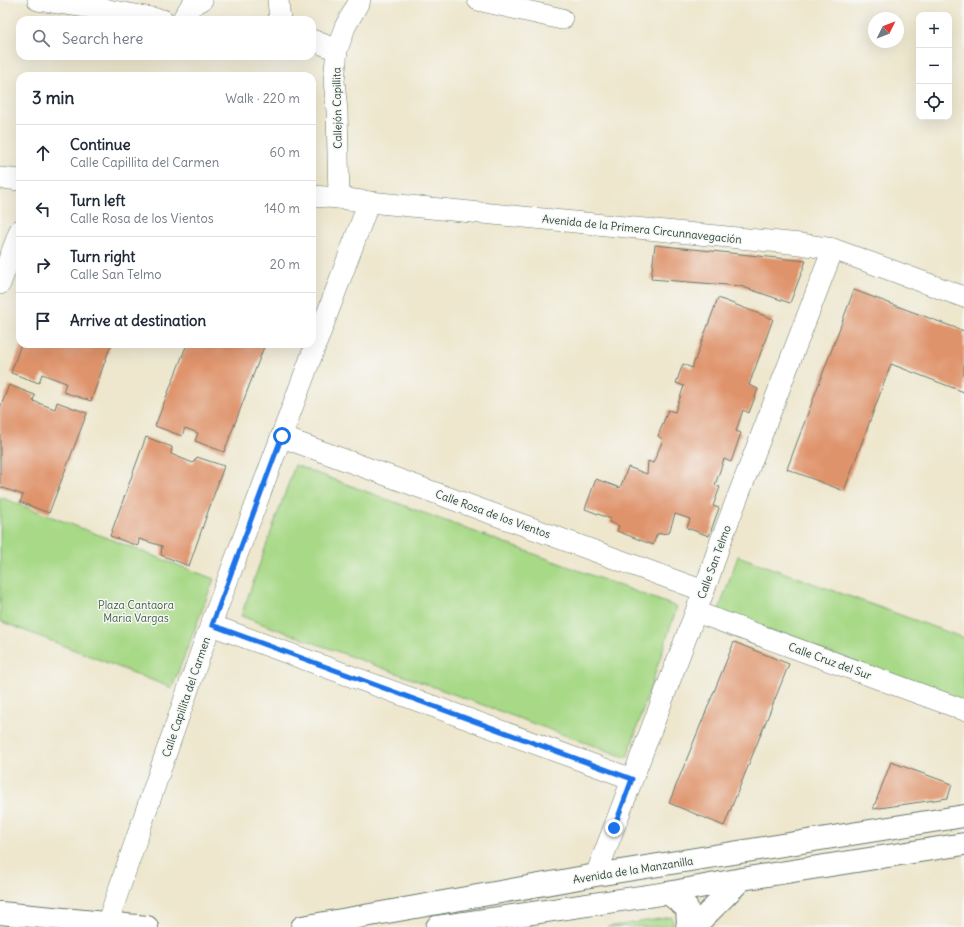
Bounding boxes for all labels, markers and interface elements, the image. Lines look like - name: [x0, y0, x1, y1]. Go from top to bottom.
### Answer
- north arrow: [868, 12, 904, 48]
- map controls: [916, 12, 952, 120]
- button: +: [916, 12, 952, 48]
- search box: [16, 16, 316, 60]
- icon: search: [30, 27, 52, 49]
- text: Search here: [62, 29, 143, 48]
- button: −: [916, 48, 952, 84]
- street label: Callejón Capillita: [329, 67, 345, 149]
- button: locate: [916, 84, 952, 120]
- text: 3 min: [32, 87, 74, 109]
- text: Walk · 220 m: [225, 90, 300, 107]
- text: Continue: [70, 135, 131, 154]
- icon: ahead: [32, 142, 54, 164]
- text: 60 m: [269, 144, 300, 161]
- text: Calle Capillita del Carmen: [70, 154, 219, 171]
- text: Turn left: [70, 191, 125, 210]
- icon: left: [32, 198, 54, 220]
- text: 140 m: [264, 200, 300, 217]
- text: Calle Rosa de los Vientos: [70, 210, 214, 227]
- street label: Avenida de la Primera Circunnavegación: [542, 212, 742, 246]
- text: Turn right: [70, 247, 135, 266]
- icon: right: [32, 254, 54, 276]
- text: 20 m: [270, 256, 300, 273]
- text: Calle San Telmo: [70, 266, 162, 283]
- icon: arrive: [32, 310, 54, 332]
- text: Arrive at destination: [70, 311, 206, 330]
- route start: [273, 427, 291, 445]
- street label: Calle Rosa de los Vientos: [433, 487, 553, 541]
- street label: Calle San Telmo: [694, 523, 734, 601]
- park label: Plaza Cantaora Maria Vargas: [98, 598, 174, 625]
- street label: Calle Capillita del Carmen: [159, 635, 213, 759]
- street label: Calle Cruz del Sur: [787, 639, 874, 683]
- route end: [605, 819, 623, 837]
- street label: Avenida de la Manzanilla: [572, 854, 694, 886]

